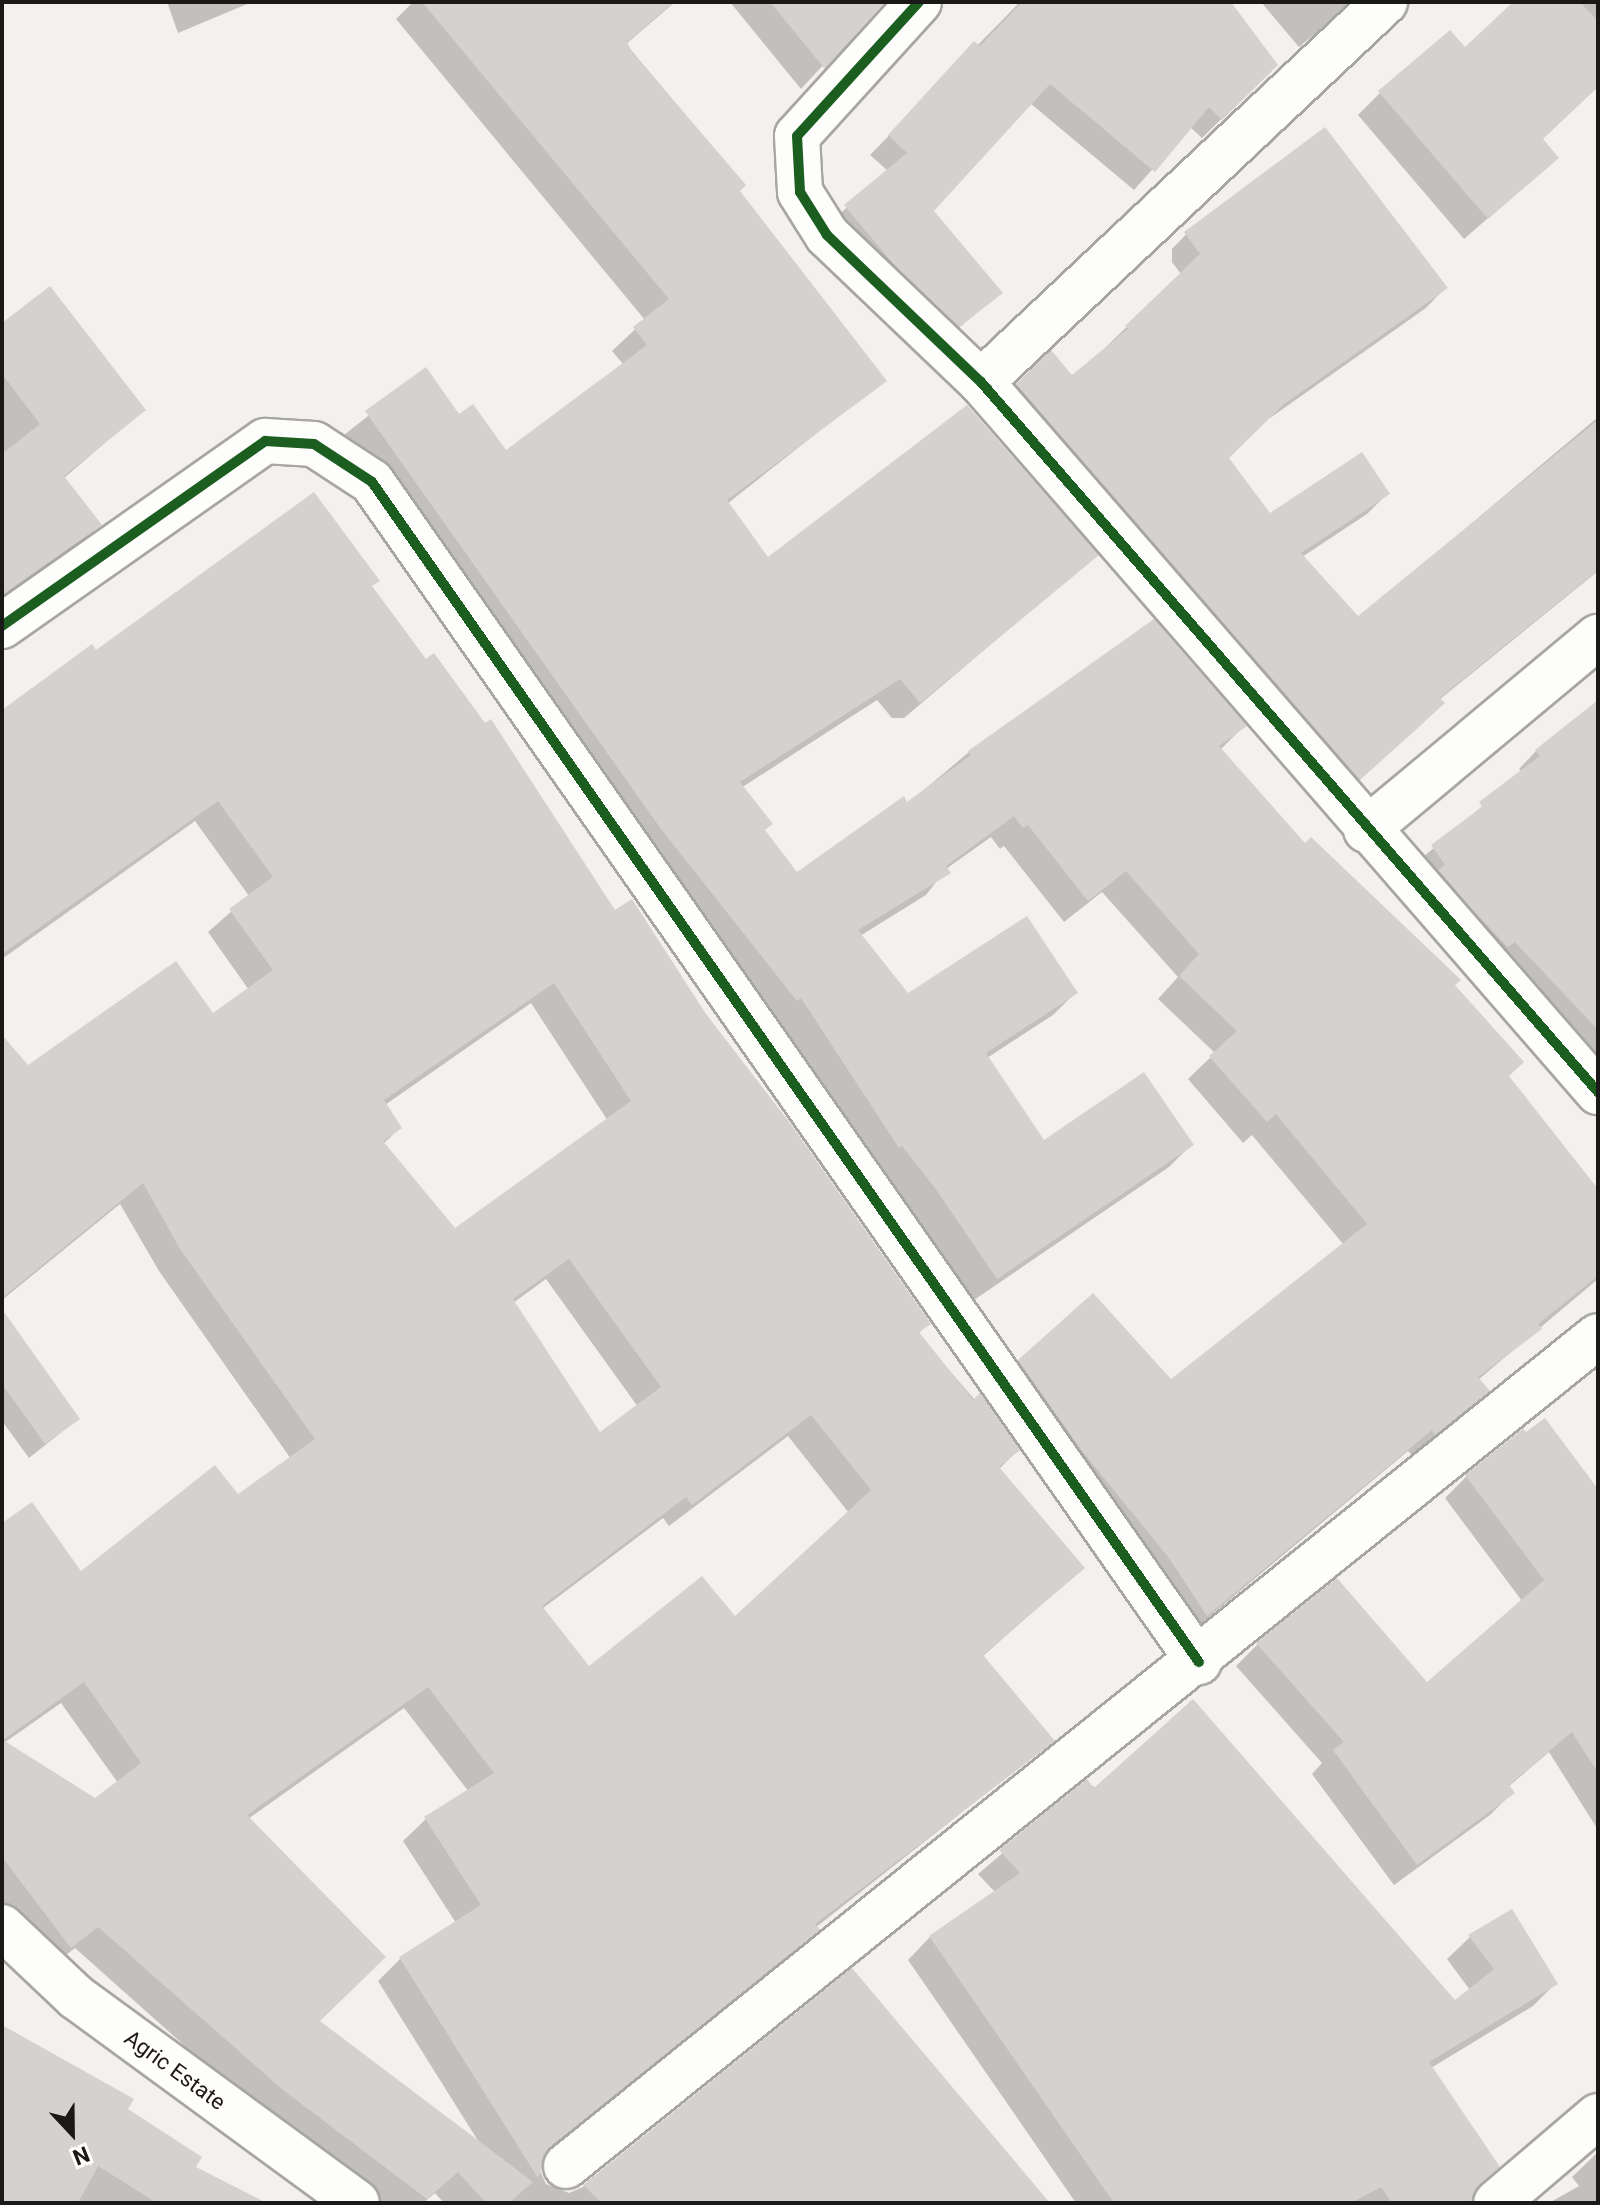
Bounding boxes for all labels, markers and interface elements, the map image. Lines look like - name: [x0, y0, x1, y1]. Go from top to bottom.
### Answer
- street label: Agric Estate: [119, 2025, 231, 2115]
- north arrow: [32, 2093, 112, 2173]
- text: N: [69, 2141, 93, 2170]

